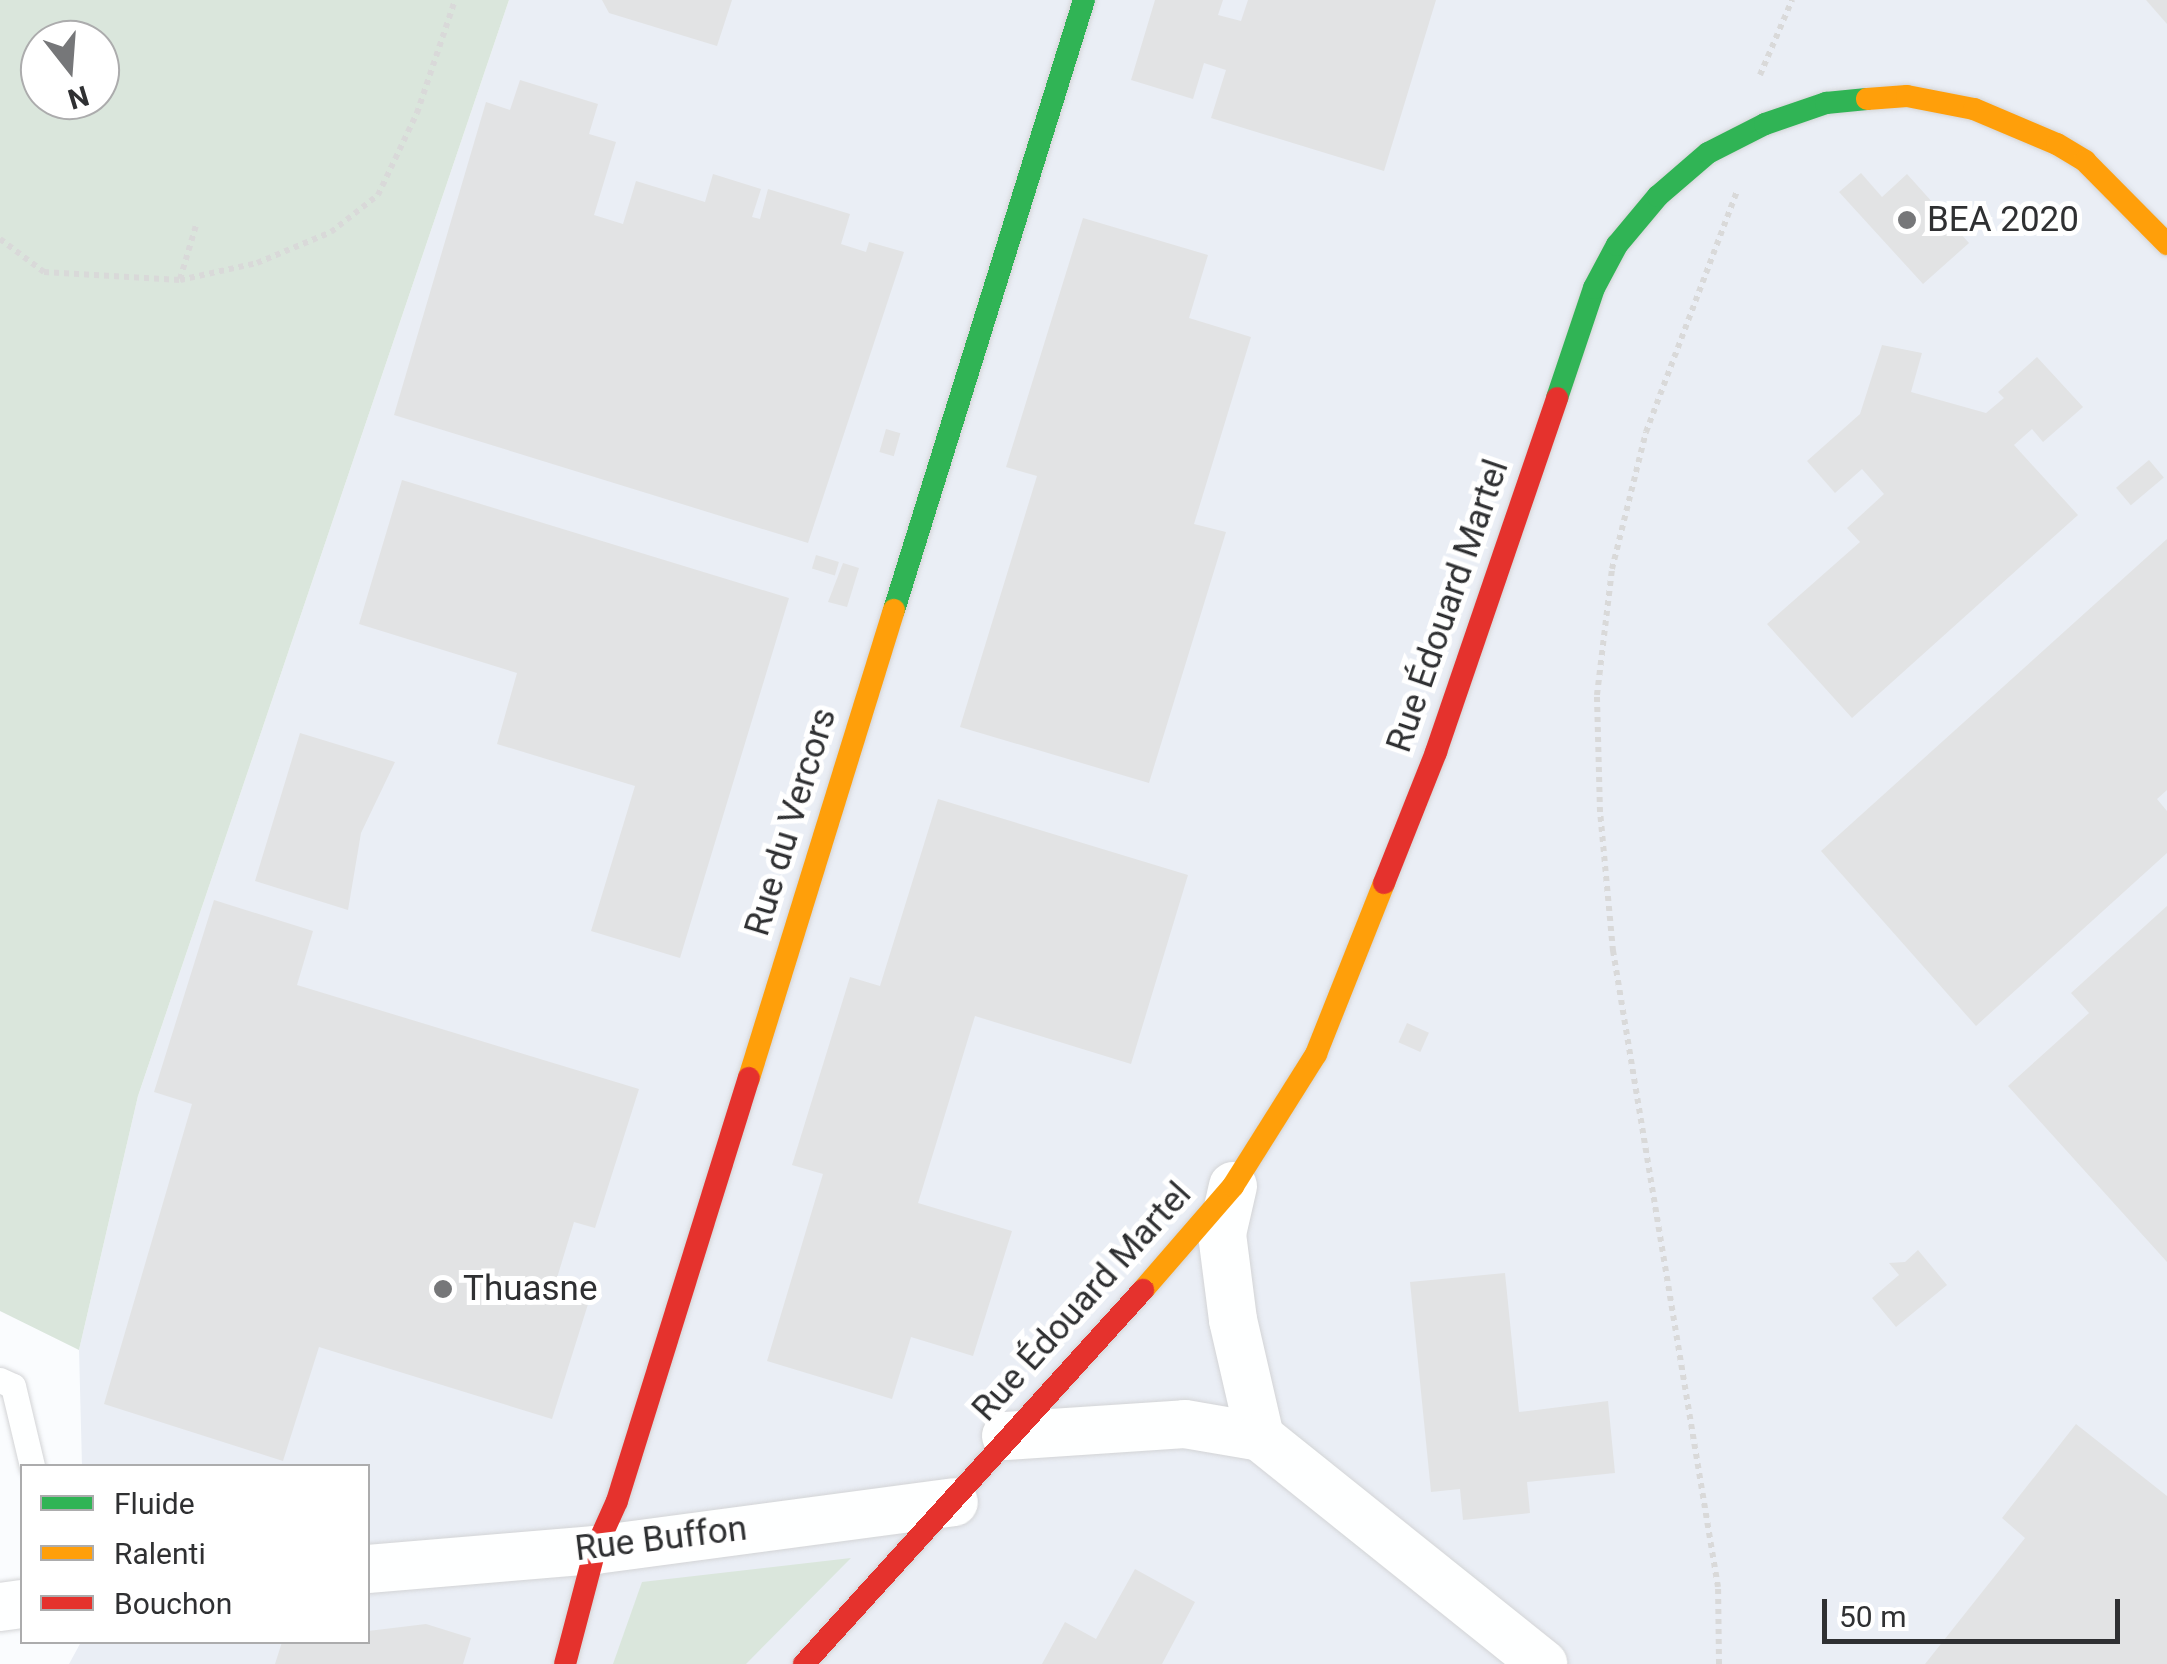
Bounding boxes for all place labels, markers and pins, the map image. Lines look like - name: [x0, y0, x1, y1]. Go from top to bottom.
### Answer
- place label: BEA 2020: [1927, 199, 2079, 241]
- marker: BEA 2020: [1896, 209, 1918, 231]
- place label: Thuasne: [463, 1268, 597, 1310]
- marker: Thuasne: [432, 1278, 454, 1300]

